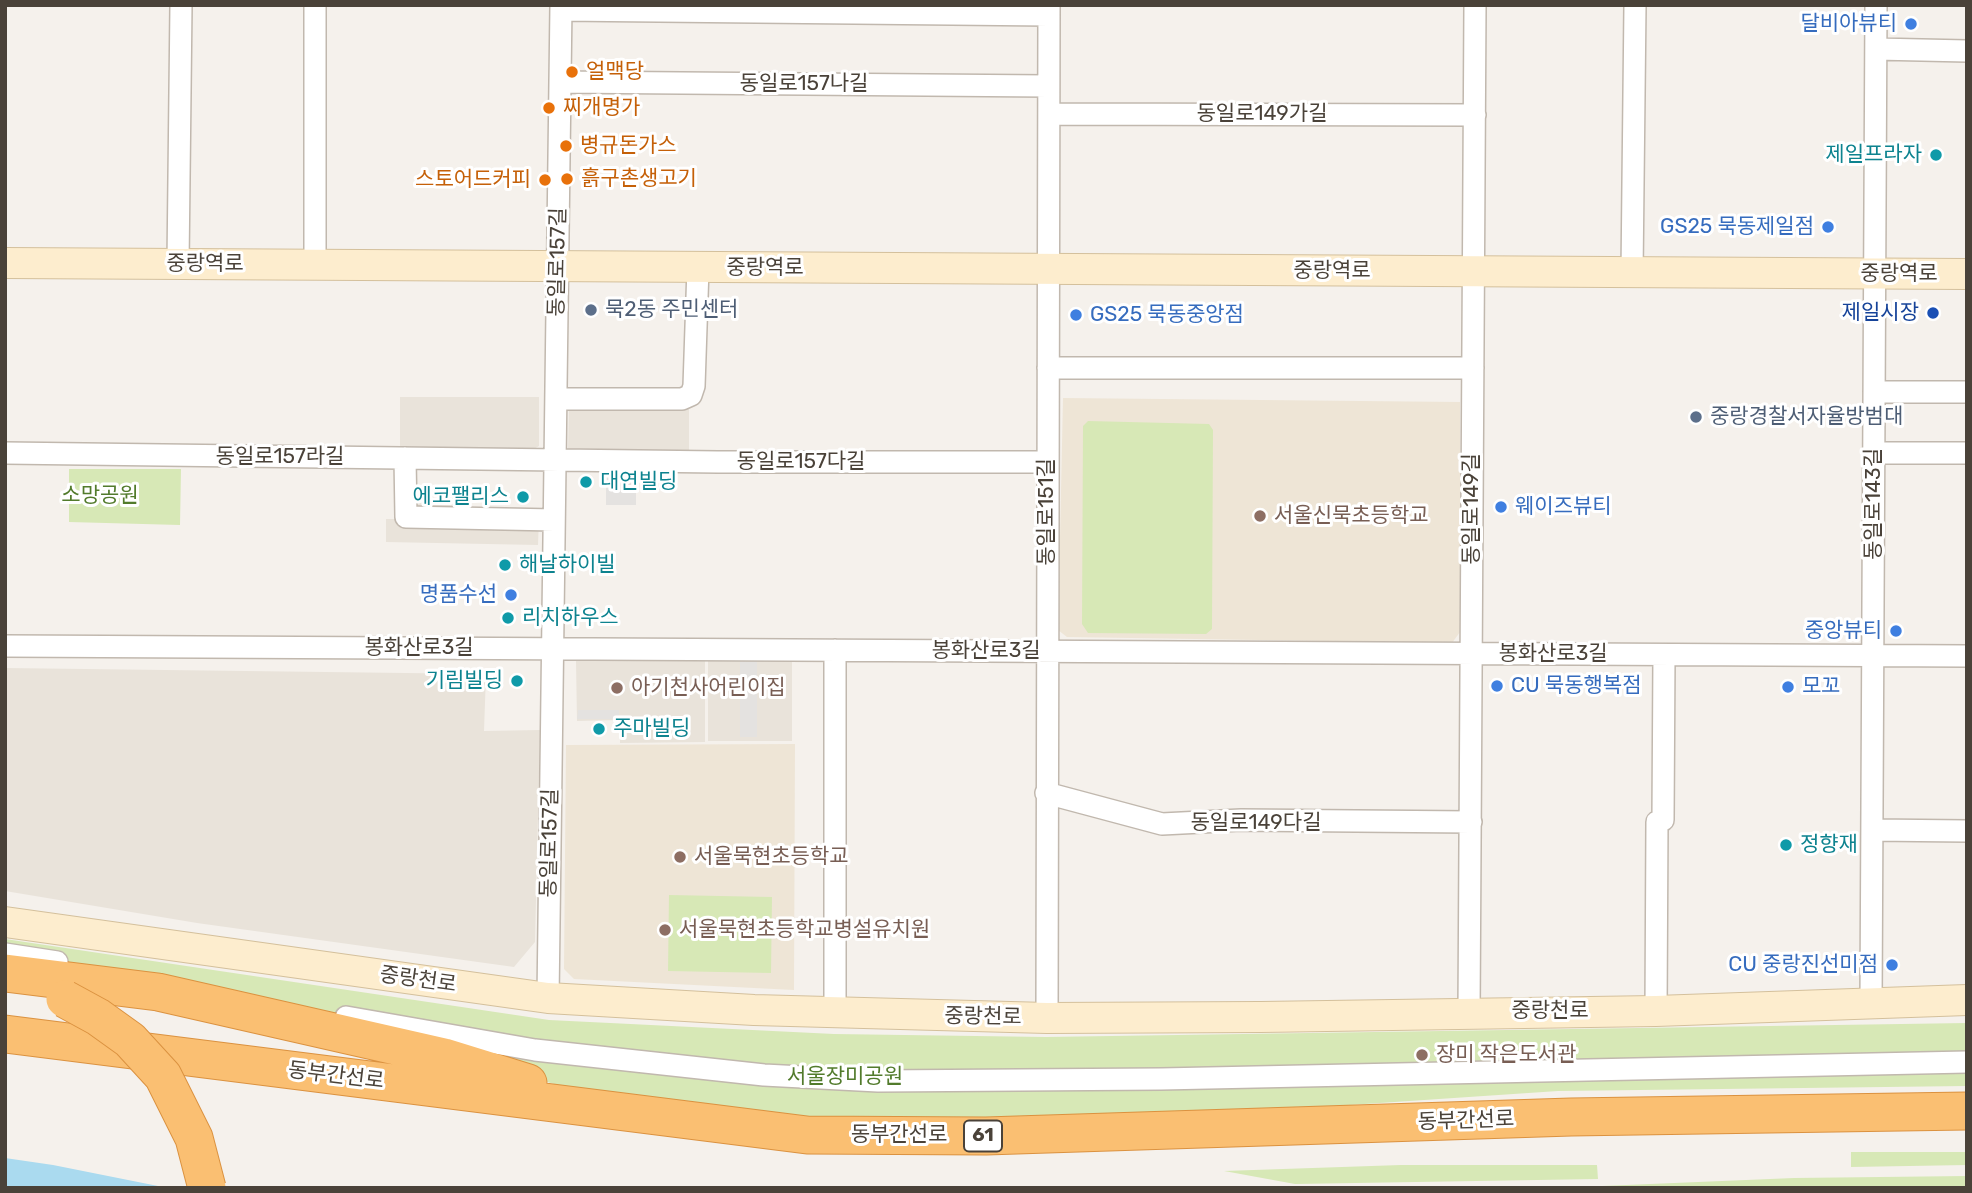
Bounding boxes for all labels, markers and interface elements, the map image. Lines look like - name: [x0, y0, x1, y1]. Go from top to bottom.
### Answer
- place label: 달비아뷰티: [1800, 11, 1897, 37]
- marker: 달비아뷰티: [1903, 16, 1919, 32]
- place label: 얼맥당: [586, 59, 644, 85]
- marker: 얼맥당: [564, 64, 580, 80]
- street label: 동일로157나길: [740, 71, 868, 97]
- place label: 찌개명가: [563, 95, 640, 121]
- marker: 찌개명가: [541, 100, 557, 116]
- street label: 동일로149가길: [1197, 101, 1327, 127]
- place label: 병규돈가스: [580, 133, 677, 159]
- marker: 병규돈가스: [558, 138, 574, 154]
- place label: 제일프라자: [1825, 142, 1922, 168]
- marker: 제일프라자: [1928, 147, 1944, 163]
- place label: 흙구촌생고기: [581, 166, 697, 192]
- place label: 스토어드커피: [415, 167, 531, 193]
- marker: 흙구촌생고기: [559, 171, 575, 187]
- marker: 스토어드커피: [537, 172, 553, 188]
- street label: 동일로157길: [544, 207, 572, 317]
- place label: GS25 묵동제일점: [1660, 214, 1814, 240]
- marker: GS25 묵동제일점: [1820, 219, 1836, 235]
- street label: 중랑역로: [166, 251, 244, 277]
- street label: 중랑역로: [726, 255, 804, 281]
- street label: 중랑역로: [1293, 258, 1371, 284]
- street label: 중랑역로: [1860, 261, 1938, 287]
- place label: 묵2동 주민센터: [605, 297, 738, 323]
- place label: 제일시장: [1842, 300, 1919, 326]
- marker: 묵2동 주민센터: [583, 302, 599, 318]
- place label: GS25 묵동중앙점: [1090, 302, 1244, 328]
- marker: 제일시장: [1925, 305, 1941, 321]
- marker: GS25 묵동중앙점: [1068, 307, 1084, 323]
- place label: 중랑경찰서자율방범대: [1710, 404, 1903, 430]
- marker: 중랑경찰서자율방범대: [1688, 409, 1704, 425]
- street label: 동일로157라길: [216, 444, 344, 470]
- street label: 동일로143길: [1861, 448, 1887, 560]
- street label: 동일로157다길: [737, 449, 865, 475]
- street label: 동일로149길: [1459, 453, 1485, 565]
- street label: 동일로151길: [1034, 458, 1060, 566]
- place label: 대연빌딩: [600, 469, 677, 495]
- marker: 대연빌딩: [578, 474, 594, 490]
- park label: 소망공원: [61, 483, 139, 509]
- place label: 에코팰리스: [412, 484, 509, 510]
- marker: 에코팰리스: [515, 489, 531, 505]
- place label: 웨이즈뷰티: [1515, 494, 1612, 520]
- marker: 웨이즈뷰티: [1493, 499, 1509, 515]
- place label: 서울신묵초등학교: [1274, 503, 1429, 529]
- marker: 서울신묵초등학교: [1252, 508, 1268, 524]
- place label: 해날하이빌: [519, 552, 616, 578]
- marker: 해날하이빌: [497, 557, 513, 573]
- place label: 명품수선: [420, 582, 497, 608]
- marker: 명품수선: [503, 587, 519, 603]
- place label: 리치하우스: [522, 605, 619, 631]
- marker: 리치하우스: [500, 610, 516, 626]
- place label: 중앙뷰티: [1805, 618, 1882, 644]
- marker: 중앙뷰티: [1888, 623, 1904, 639]
- street label: 봉화산로3길: [364, 635, 474, 661]
- street label: 봉화산로3길: [931, 638, 1041, 664]
- street label: 봉화산로3길: [1498, 641, 1608, 667]
- place label: 기림빌딩: [426, 668, 503, 694]
- marker: 기림빌딩: [509, 673, 525, 689]
- place label: CU 묵동행복점: [1511, 673, 1641, 699]
- place label: 모꼬: [1802, 674, 1841, 700]
- place label: 아기천사어린이집: [631, 675, 786, 701]
- marker: CU 묵동행복점: [1489, 678, 1505, 694]
- marker: 모꼬: [1780, 679, 1796, 695]
- marker: 아기천사어린이집: [609, 680, 625, 696]
- place label: 주마빌딩: [613, 716, 690, 742]
- marker: 주마빌딩: [591, 721, 607, 737]
- street label: 동일로157길: [536, 788, 564, 898]
- street label: 동일로149다길: [1191, 810, 1321, 836]
- place label: 정향재: [1800, 832, 1858, 858]
- marker: 정향재: [1778, 837, 1794, 853]
- place label: 서울묵현초등학교: [694, 844, 849, 870]
- marker: 서울묵현초등학교: [672, 849, 688, 865]
- place label: 서울묵현초등학교병설유치원: [679, 917, 930, 943]
- marker: 서울묵현초등학교병설유치원: [657, 922, 673, 938]
- place label: CU 중랑진선미점: [1728, 952, 1878, 978]
- marker: CU 중랑진선미점: [1884, 957, 1900, 973]
- street label: 중랑천로: [378, 962, 458, 998]
- street label: 중랑천로: [1511, 998, 1589, 1024]
- street label: 중랑천로: [944, 1004, 1022, 1030]
- place label: 장미 작은도서관: [1436, 1042, 1576, 1068]
- marker: 장미 작은도서관: [1414, 1047, 1430, 1063]
- street label: 동부간선로: [287, 1058, 385, 1094]
- park label: 서울장미공원: [787, 1064, 903, 1090]
- street label: 동부간선로: [1417, 1107, 1515, 1135]
- road number: 61: [964, 1120, 1002, 1152]
- street label: 동부간선로: [851, 1122, 947, 1148]

